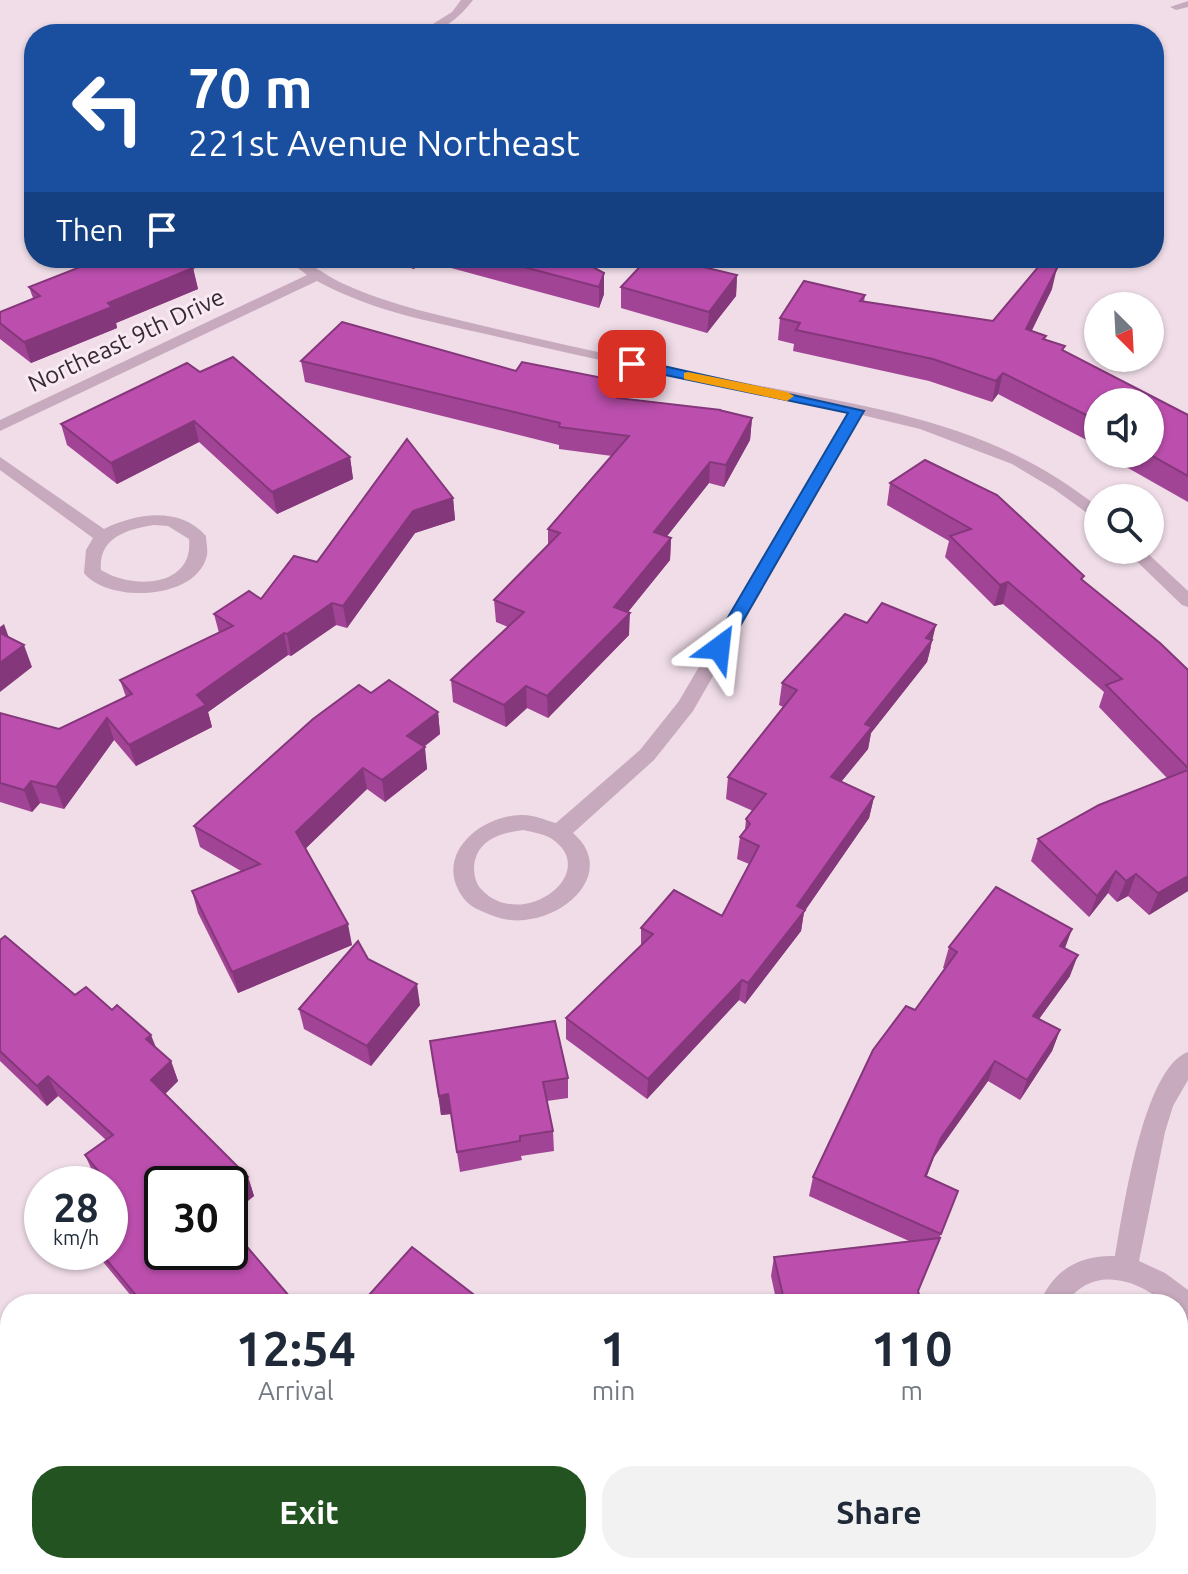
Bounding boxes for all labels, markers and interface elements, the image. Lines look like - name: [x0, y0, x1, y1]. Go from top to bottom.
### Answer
- icon: left: [56, 56, 160, 160]
- text: 70 m: [188, 56, 313, 119]
- text: 221st Avenue Northeast: [188, 122, 580, 163]
- icon: arrive: [140, 208, 184, 252]
- text: Then: [56, 213, 124, 247]
- street label: Northeast 9th Drive: [24, 283, 228, 397]
- north arrow: [1084, 292, 1164, 372]
- map controls: [1084, 292, 1164, 564]
- pin: [598, 330, 666, 398]
- icon: arrive: [610, 342, 654, 386]
- button: sound: [1084, 388, 1164, 468]
- button: search: [1084, 484, 1164, 564]
- position arrow: [677, 606, 761, 690]
- speed limit sign: 30: [144, 1166, 248, 1270]
- text: 28: [53, 1185, 99, 1230]
- text: km/h: [53, 1226, 99, 1249]
- text: 12:54: [236, 1321, 356, 1375]
- text: 1: [600, 1321, 627, 1375]
- text: 110: [871, 1321, 952, 1375]
- text: Arrival: [258, 1376, 334, 1405]
- text: min: [592, 1376, 635, 1405]
- text: m: [900, 1376, 923, 1405]
- button: Exit: [32, 1466, 586, 1558]
- button: Share: [602, 1466, 1156, 1558]

